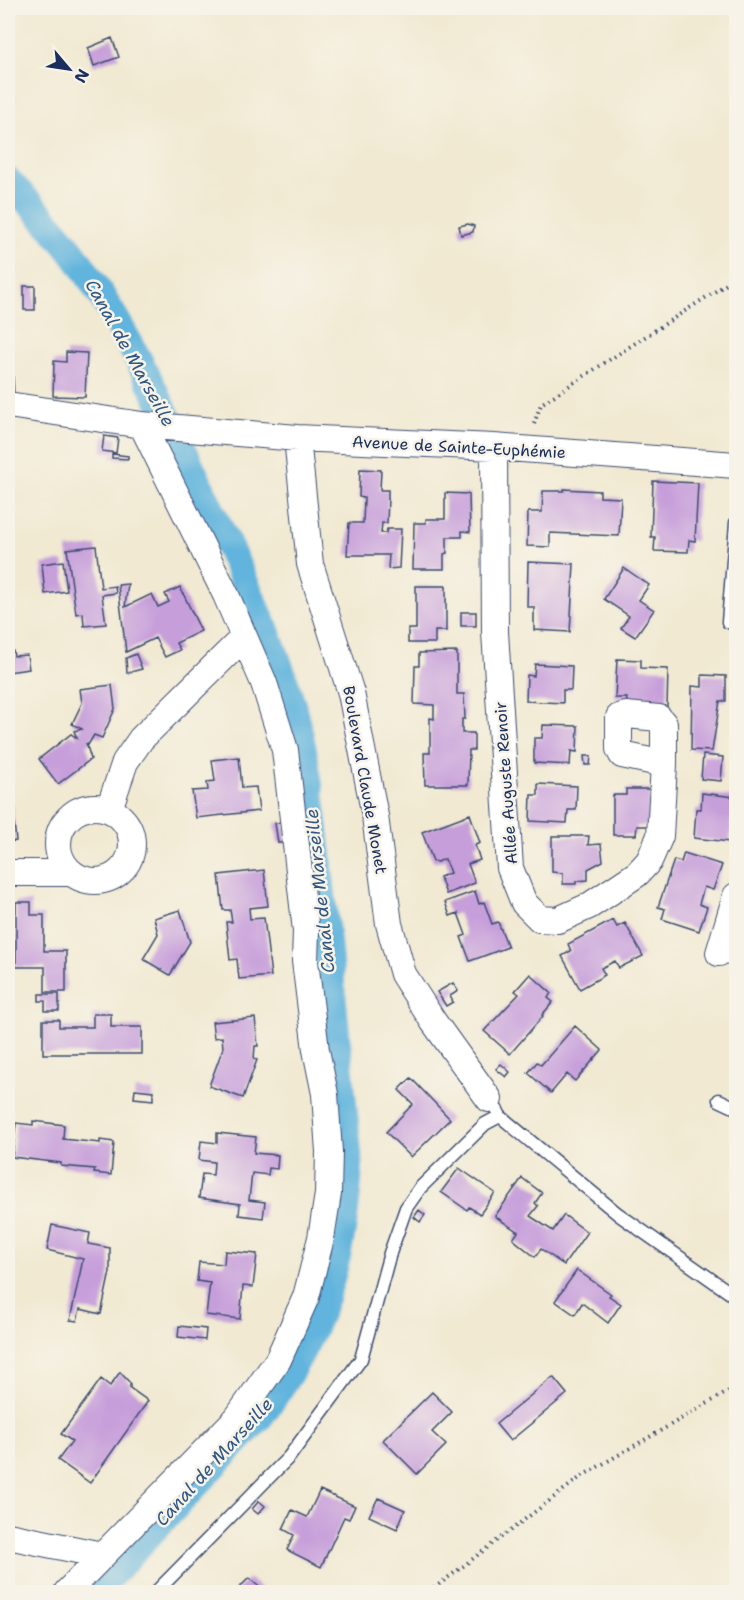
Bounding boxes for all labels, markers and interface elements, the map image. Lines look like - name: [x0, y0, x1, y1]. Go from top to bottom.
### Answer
- north arrow: [39, 39, 99, 99]
- text: N: [69, 65, 94, 87]
- water label: Canal de Marseille: [79, 275, 181, 431]
- street label: Avenue de Sainte-Euphémie: [352, 431, 566, 463]
- street label: Boulevard Claude Monet: [338, 684, 392, 876]
- street label: Allée Auguste Renoir: [490, 701, 522, 865]
- water label: Canal de Marseille: [299, 808, 341, 974]
- water label: Canal de Marseille: [150, 1393, 278, 1531]

